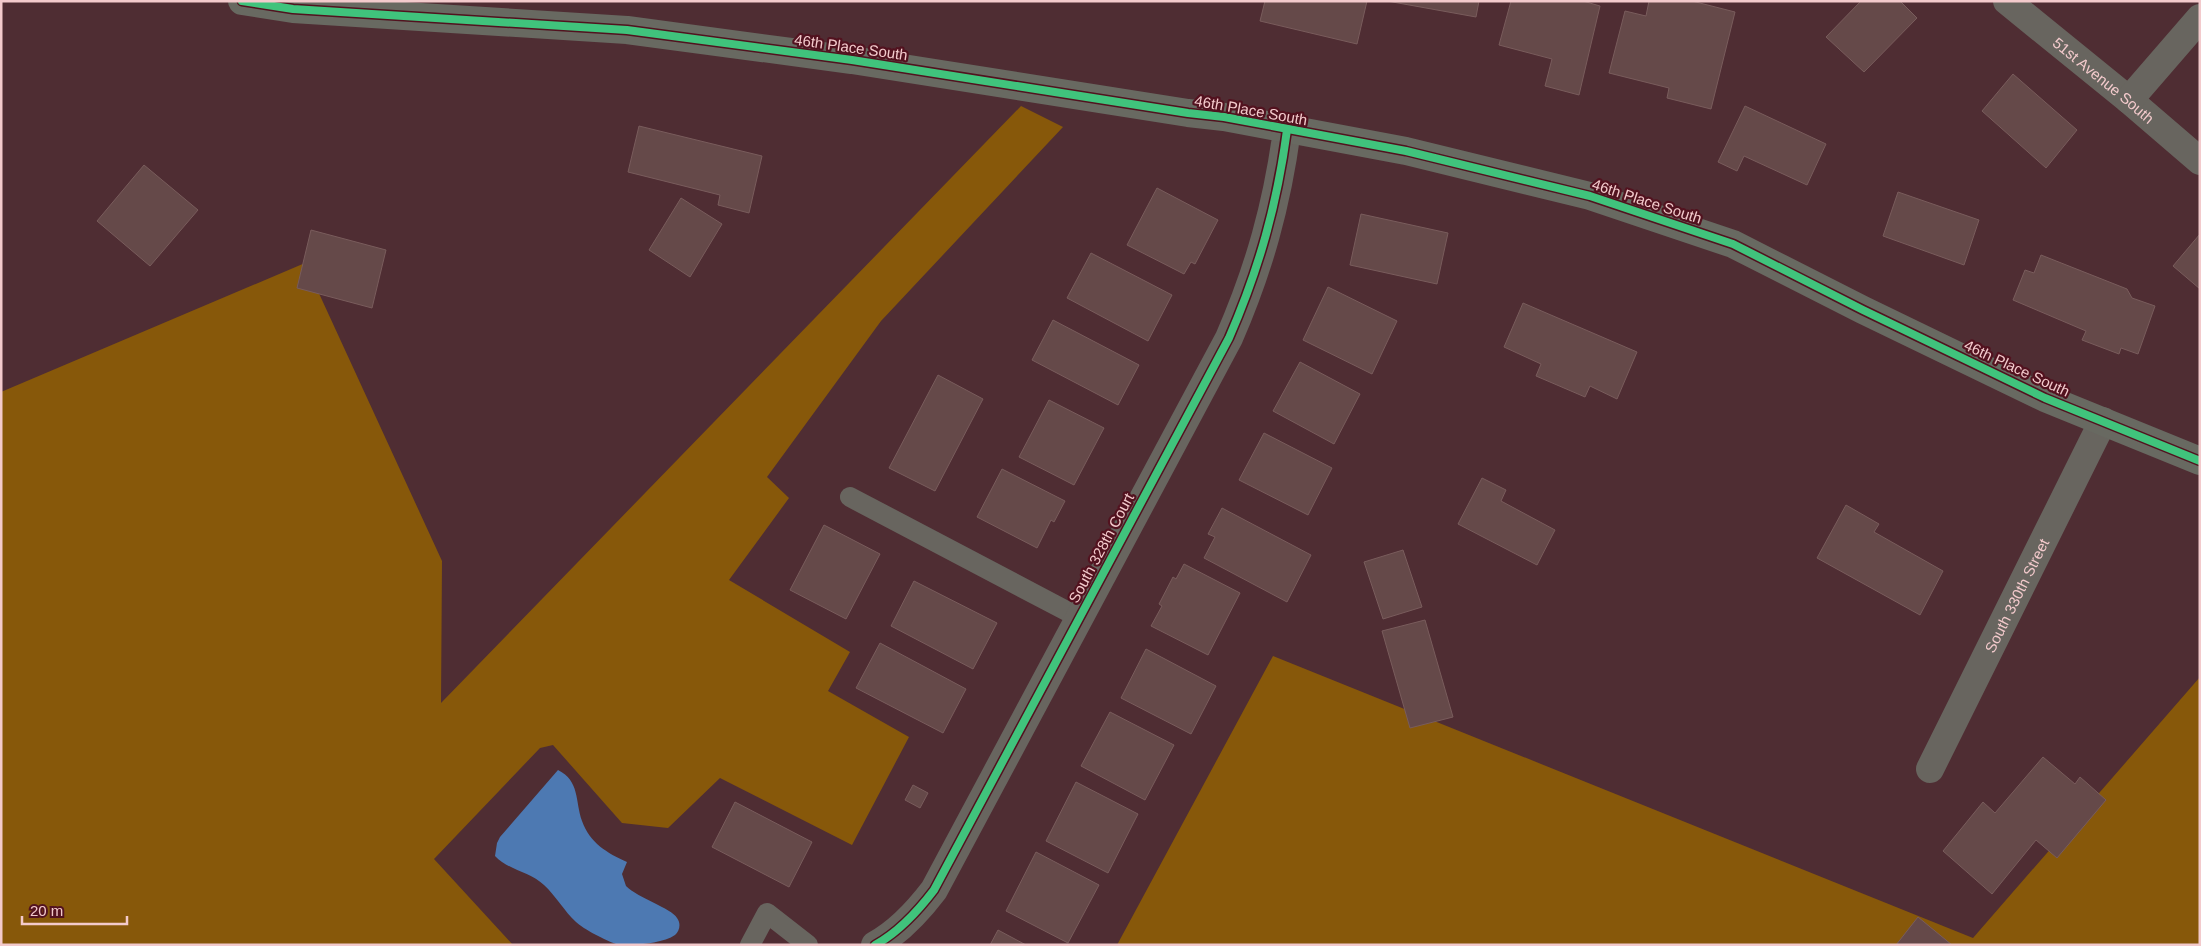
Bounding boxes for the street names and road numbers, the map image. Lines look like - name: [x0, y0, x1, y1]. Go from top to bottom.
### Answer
- street label: 46th Place South: [793, 31, 909, 63]
- street label: 51st Avenue South: [2050, 34, 2158, 126]
- street label: 46th Place South: [1193, 92, 1309, 128]
- street label: 46th Place South: [1590, 175, 1704, 227]
- street label: 46th Place South: [1962, 336, 2072, 400]
- street label: South 328th Court: [1065, 490, 1137, 606]
- street label: South 330th Street: [1981, 535, 2052, 655]

